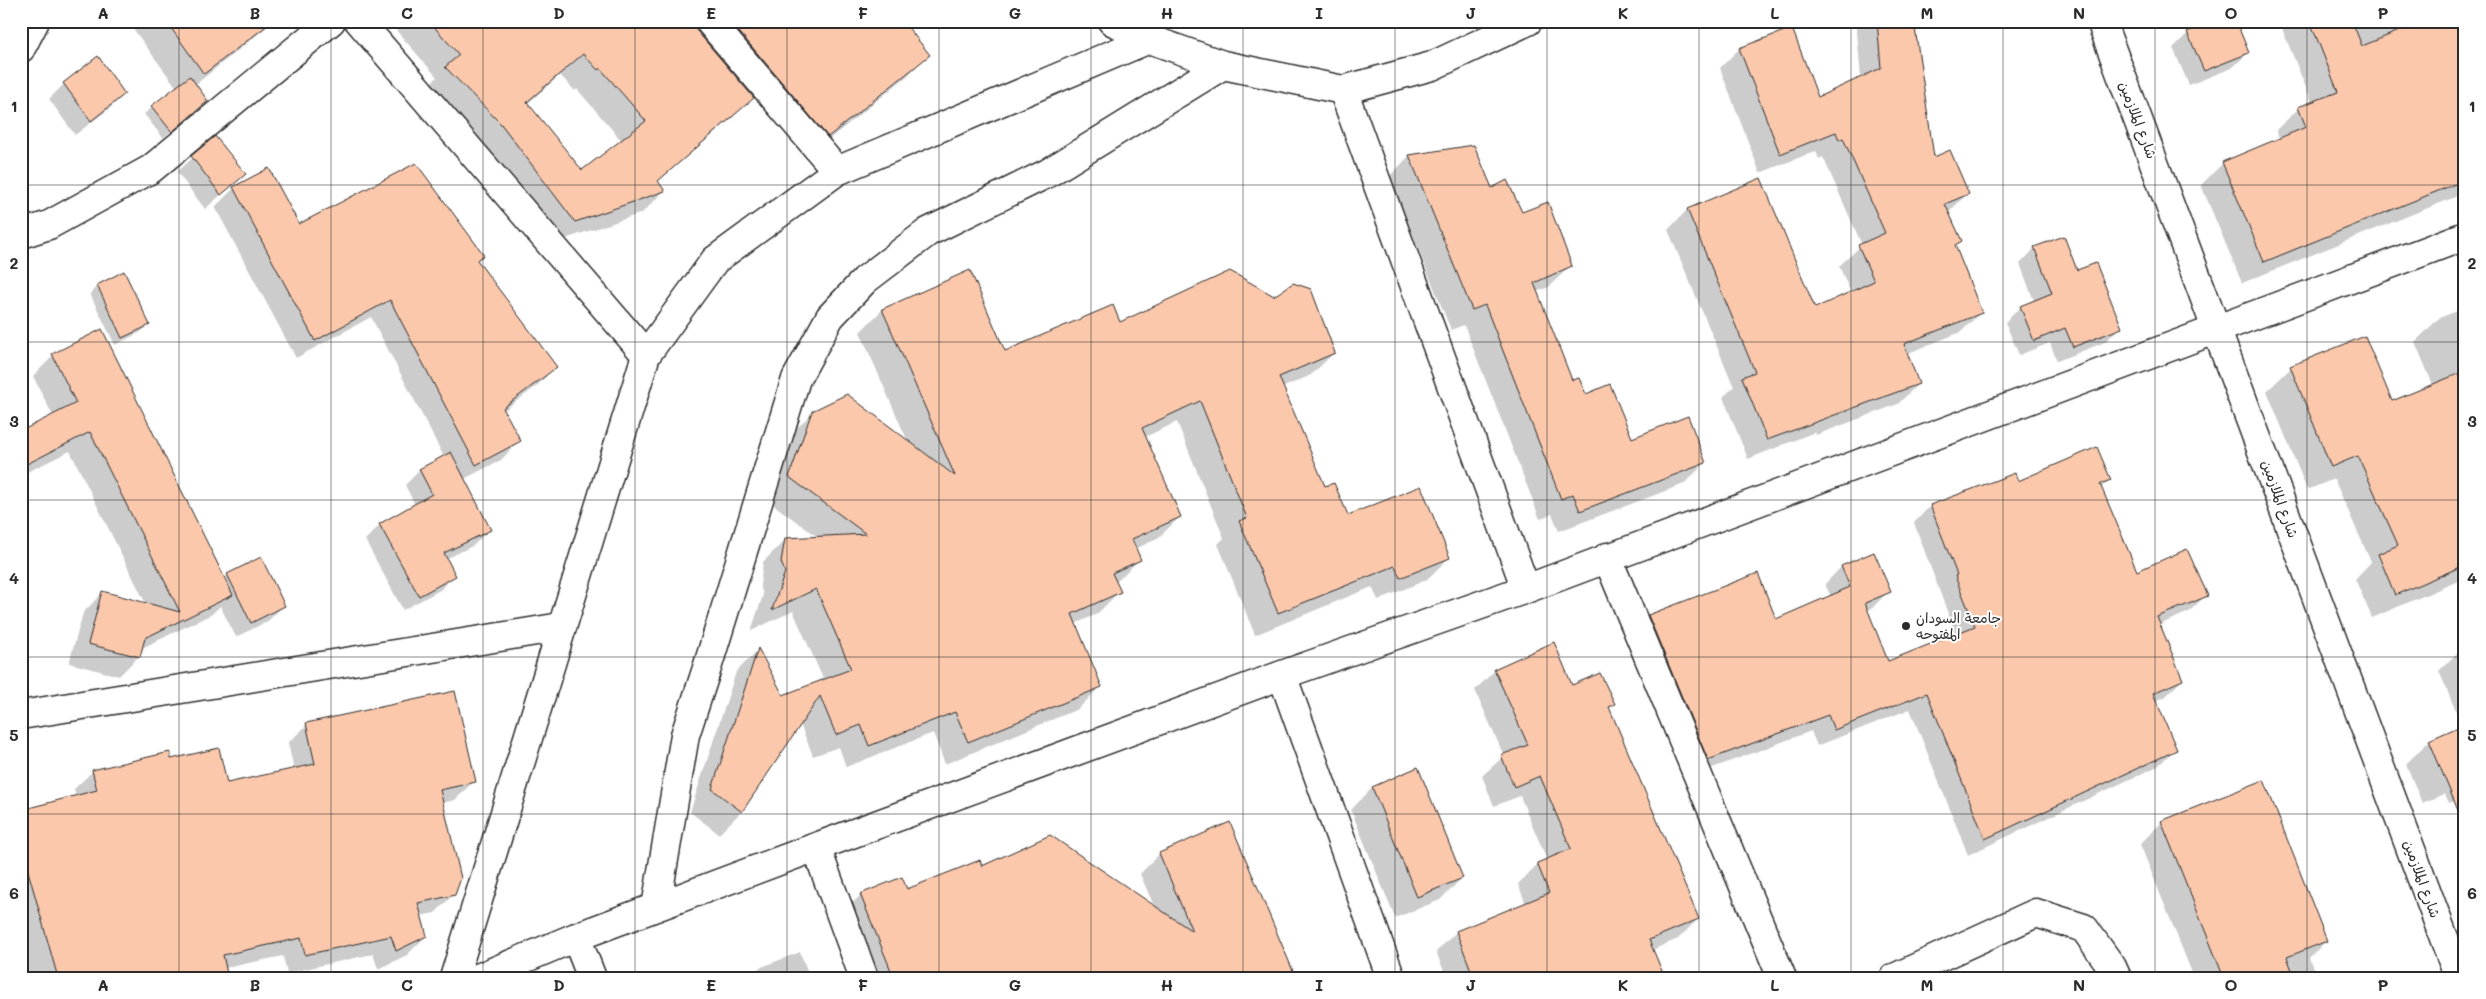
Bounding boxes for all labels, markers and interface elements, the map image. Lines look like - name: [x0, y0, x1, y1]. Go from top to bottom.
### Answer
- text: A: [97, 2, 109, 23]
- text: B: [250, 2, 260, 23]
- text: C: [401, 2, 413, 23]
- text: D: [553, 2, 565, 23]
- text: E: [706, 2, 716, 23]
- text: F: [858, 2, 868, 23]
- text: G: [1009, 2, 1021, 23]
- text: H: [1161, 2, 1173, 23]
- text: I: [1315, 2, 1323, 23]
- text: J: [1466, 2, 1476, 23]
- text: K: [1618, 2, 1628, 23]
- text: L: [1770, 2, 1780, 23]
- text: M: [1921, 2, 1933, 23]
- text: N: [2073, 2, 2085, 23]
- text: O: [2225, 2, 2238, 23]
- text: P: [2378, 2, 2389, 23]
- street label: شارع الملازمين: [2114, 78, 2162, 162]
- text: 1: [10, 95, 18, 116]
- text: 1: [2468, 95, 2476, 116]
- text: 2: [10, 252, 19, 273]
- text: 2: [2468, 252, 2477, 273]
- text: 3: [9, 410, 19, 431]
- text: 3: [2467, 410, 2477, 431]
- street label: شارع الملازمين: [2257, 457, 2303, 541]
- text: 4: [9, 567, 19, 588]
- text: 4: [2467, 567, 2477, 588]
- place label: جامعة السودان المفتوحه: [1916, 608, 2001, 643]
- marker: جامعة السودان المفتوحه: [1900, 620, 1912, 632]
- text: 5: [9, 724, 19, 745]
- text: 5: [2467, 724, 2477, 745]
- street label: شارع الملازمين: [2399, 837, 2445, 921]
- text: 6: [9, 882, 19, 903]
- text: 6: [2467, 882, 2477, 903]
- text: A: [97, 974, 109, 995]
- text: B: [250, 974, 260, 995]
- text: C: [401, 974, 413, 995]
- text: D: [553, 974, 565, 995]
- text: E: [706, 974, 716, 995]
- text: F: [858, 974, 868, 995]
- text: G: [1009, 974, 1021, 995]
- text: H: [1161, 974, 1173, 995]
- text: I: [1315, 974, 1323, 995]
- text: J: [1466, 974, 1476, 995]
- text: K: [1618, 974, 1628, 995]
- text: L: [1770, 974, 1780, 995]
- text: M: [1921, 974, 1933, 995]
- text: N: [2073, 974, 2085, 995]
- text: O: [2225, 974, 2238, 995]
- text: P: [2378, 974, 2389, 995]

